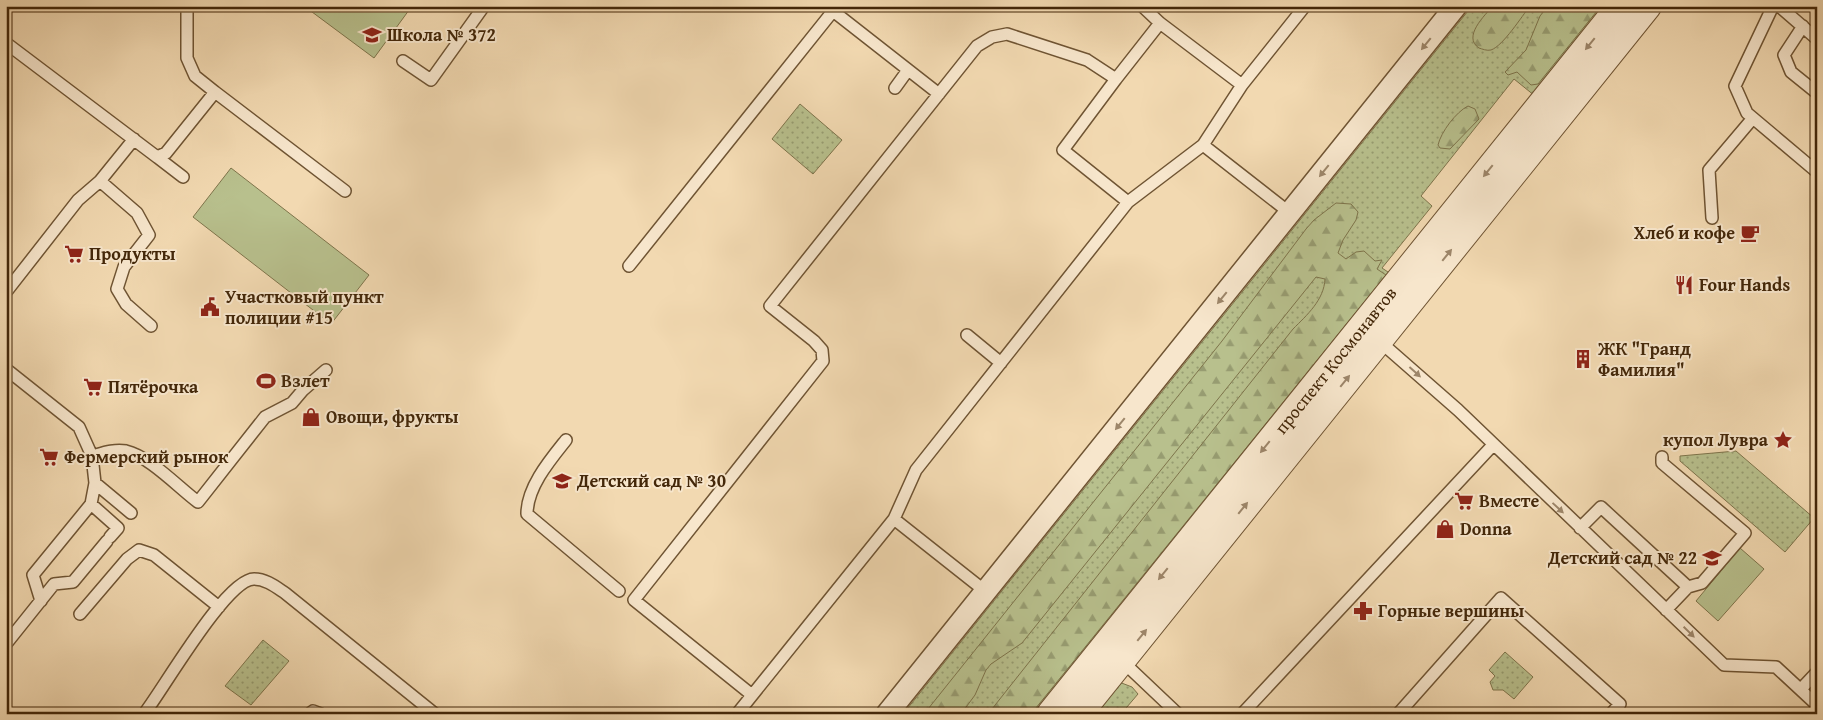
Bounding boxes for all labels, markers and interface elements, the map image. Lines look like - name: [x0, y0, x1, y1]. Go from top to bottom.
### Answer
- place label: Школа № 372: [387, 21, 496, 48]
- school or university icon: Школа № 372: [361, 24, 383, 46]
- one-way arrow: [1420, 37, 1431, 50]
- one-way arrow: [1585, 37, 1596, 50]
- one-way arrow: [1318, 164, 1329, 177]
- one-way arrow: [1483, 164, 1494, 177]
- place label: Хлеб и кофе: [1634, 219, 1735, 246]
- cafe icon: Хлеб и кофе: [1739, 222, 1761, 244]
- place label: Продукты: [89, 240, 175, 267]
- supermarket icon: Продукты: [63, 243, 85, 265]
- one-way arrow: [1442, 249, 1453, 262]
- place label: Four Hands: [1699, 271, 1790, 298]
- restaurant icon: Four Hands: [1673, 274, 1695, 296]
- street label: проспект Космонавтов: [1268, 280, 1403, 440]
- place label: Участковый пункт полиции #15: [225, 283, 384, 331]
- one-way arrow: [1217, 291, 1228, 304]
- public building icon: Участковый пункт полиции #15: [199, 296, 221, 318]
- place label: ЖК "Гранд Фамилия": [1597, 335, 1691, 383]
- building icon: ЖК "Гранд Фамилия": [1572, 348, 1594, 370]
- one-way arrow: [1409, 366, 1421, 378]
- place label: Взлет: [281, 367, 330, 394]
- sports icon: Взлет: [255, 370, 277, 392]
- place label: Пятёрочка: [108, 373, 199, 400]
- one-way arrow: [1340, 375, 1351, 388]
- supermarket icon: Пятёрочка: [82, 376, 104, 398]
- place label: Овощи, фрукты: [326, 403, 458, 430]
- shop icon: Овощи, фрукты: [300, 406, 322, 428]
- one-way arrow: [1115, 417, 1126, 430]
- place label: купол Лувра: [1663, 426, 1769, 453]
- place icon: купол Лувра: [1772, 429, 1794, 451]
- one-way arrow: [1260, 440, 1271, 453]
- place label: Фермерский рынок: [64, 443, 229, 470]
- supermarket icon: Фермерский рынок: [38, 446, 60, 468]
- place label: Детский сад № 30: [576, 467, 726, 494]
- school or university icon: Детский сад № 30: [551, 470, 573, 492]
- place label: Вместе: [1479, 487, 1539, 514]
- supermarket icon: Вместе: [1453, 490, 1475, 512]
- one-way arrow: [1238, 502, 1249, 515]
- one-way arrow: [1552, 502, 1564, 514]
- place label: Donna: [1460, 515, 1513, 542]
- shop icon: Donna: [1434, 518, 1456, 540]
- place label: Детский сад № 22: [1547, 544, 1697, 571]
- school or university icon: Детский сад № 22: [1701, 547, 1723, 569]
- one-way arrow: [1158, 567, 1169, 580]
- place label: Горные вершины: [1378, 597, 1524, 624]
- pharmacy icon: Горные вершины: [1352, 600, 1374, 622]
- one-way arrow: [1683, 626, 1695, 638]
- one-way arrow: [1136, 629, 1147, 642]

